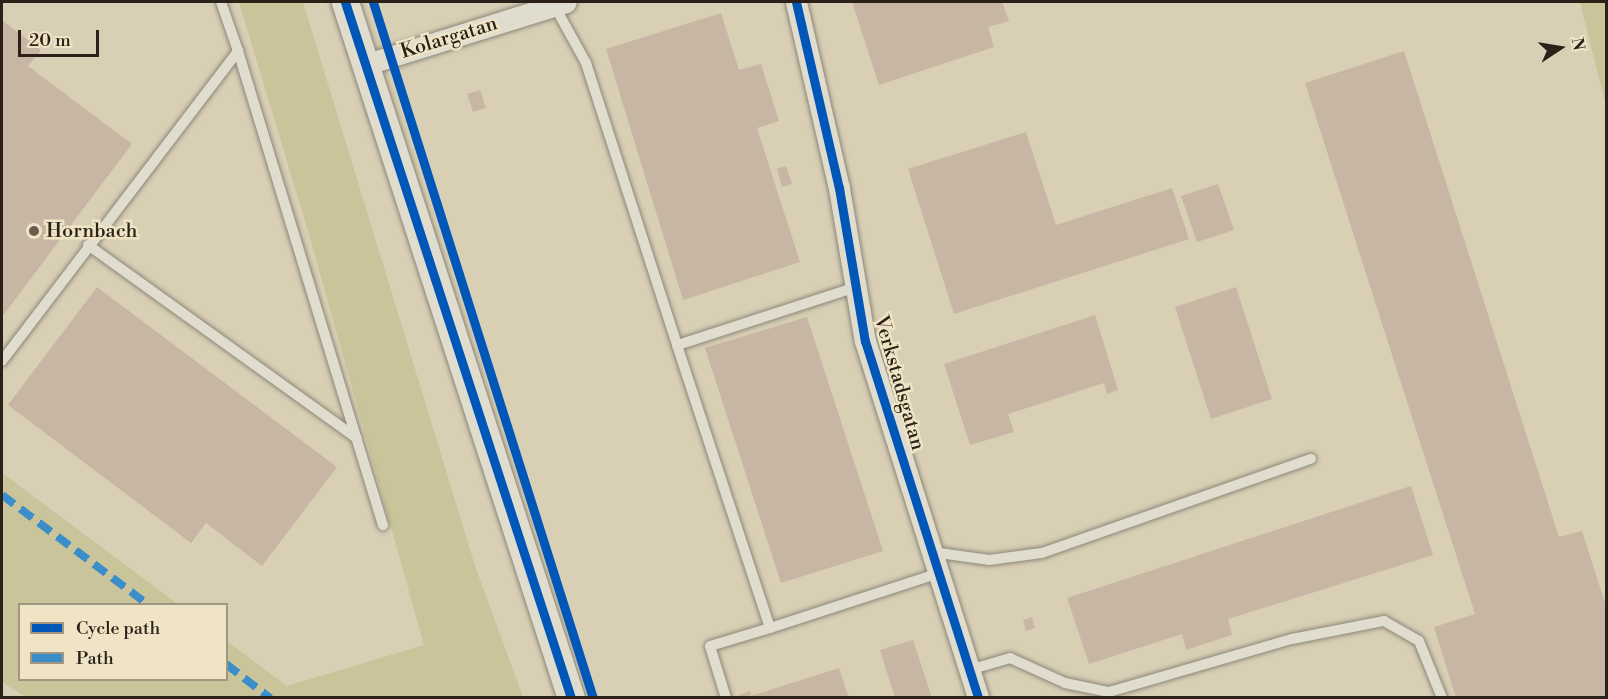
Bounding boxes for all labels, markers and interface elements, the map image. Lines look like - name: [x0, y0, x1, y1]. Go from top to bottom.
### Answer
- street label: Kolargatan: [398, 12, 500, 64]
- scale bar: [21, 18, 102, 56]
- north arrow: [1530, 18, 1590, 78]
- text: 20 m: [29, 29, 71, 52]
- text: N: [1567, 36, 1589, 53]
- place label: Hornbach: [46, 219, 138, 243]
- marker: Hornbach: [27, 224, 41, 238]
- street label: Verkstadsgatan: [868, 313, 930, 453]
- legend: [18, 603, 228, 681]
- text: Cycle path: [76, 617, 160, 640]
- text: Path: [76, 647, 114, 670]

